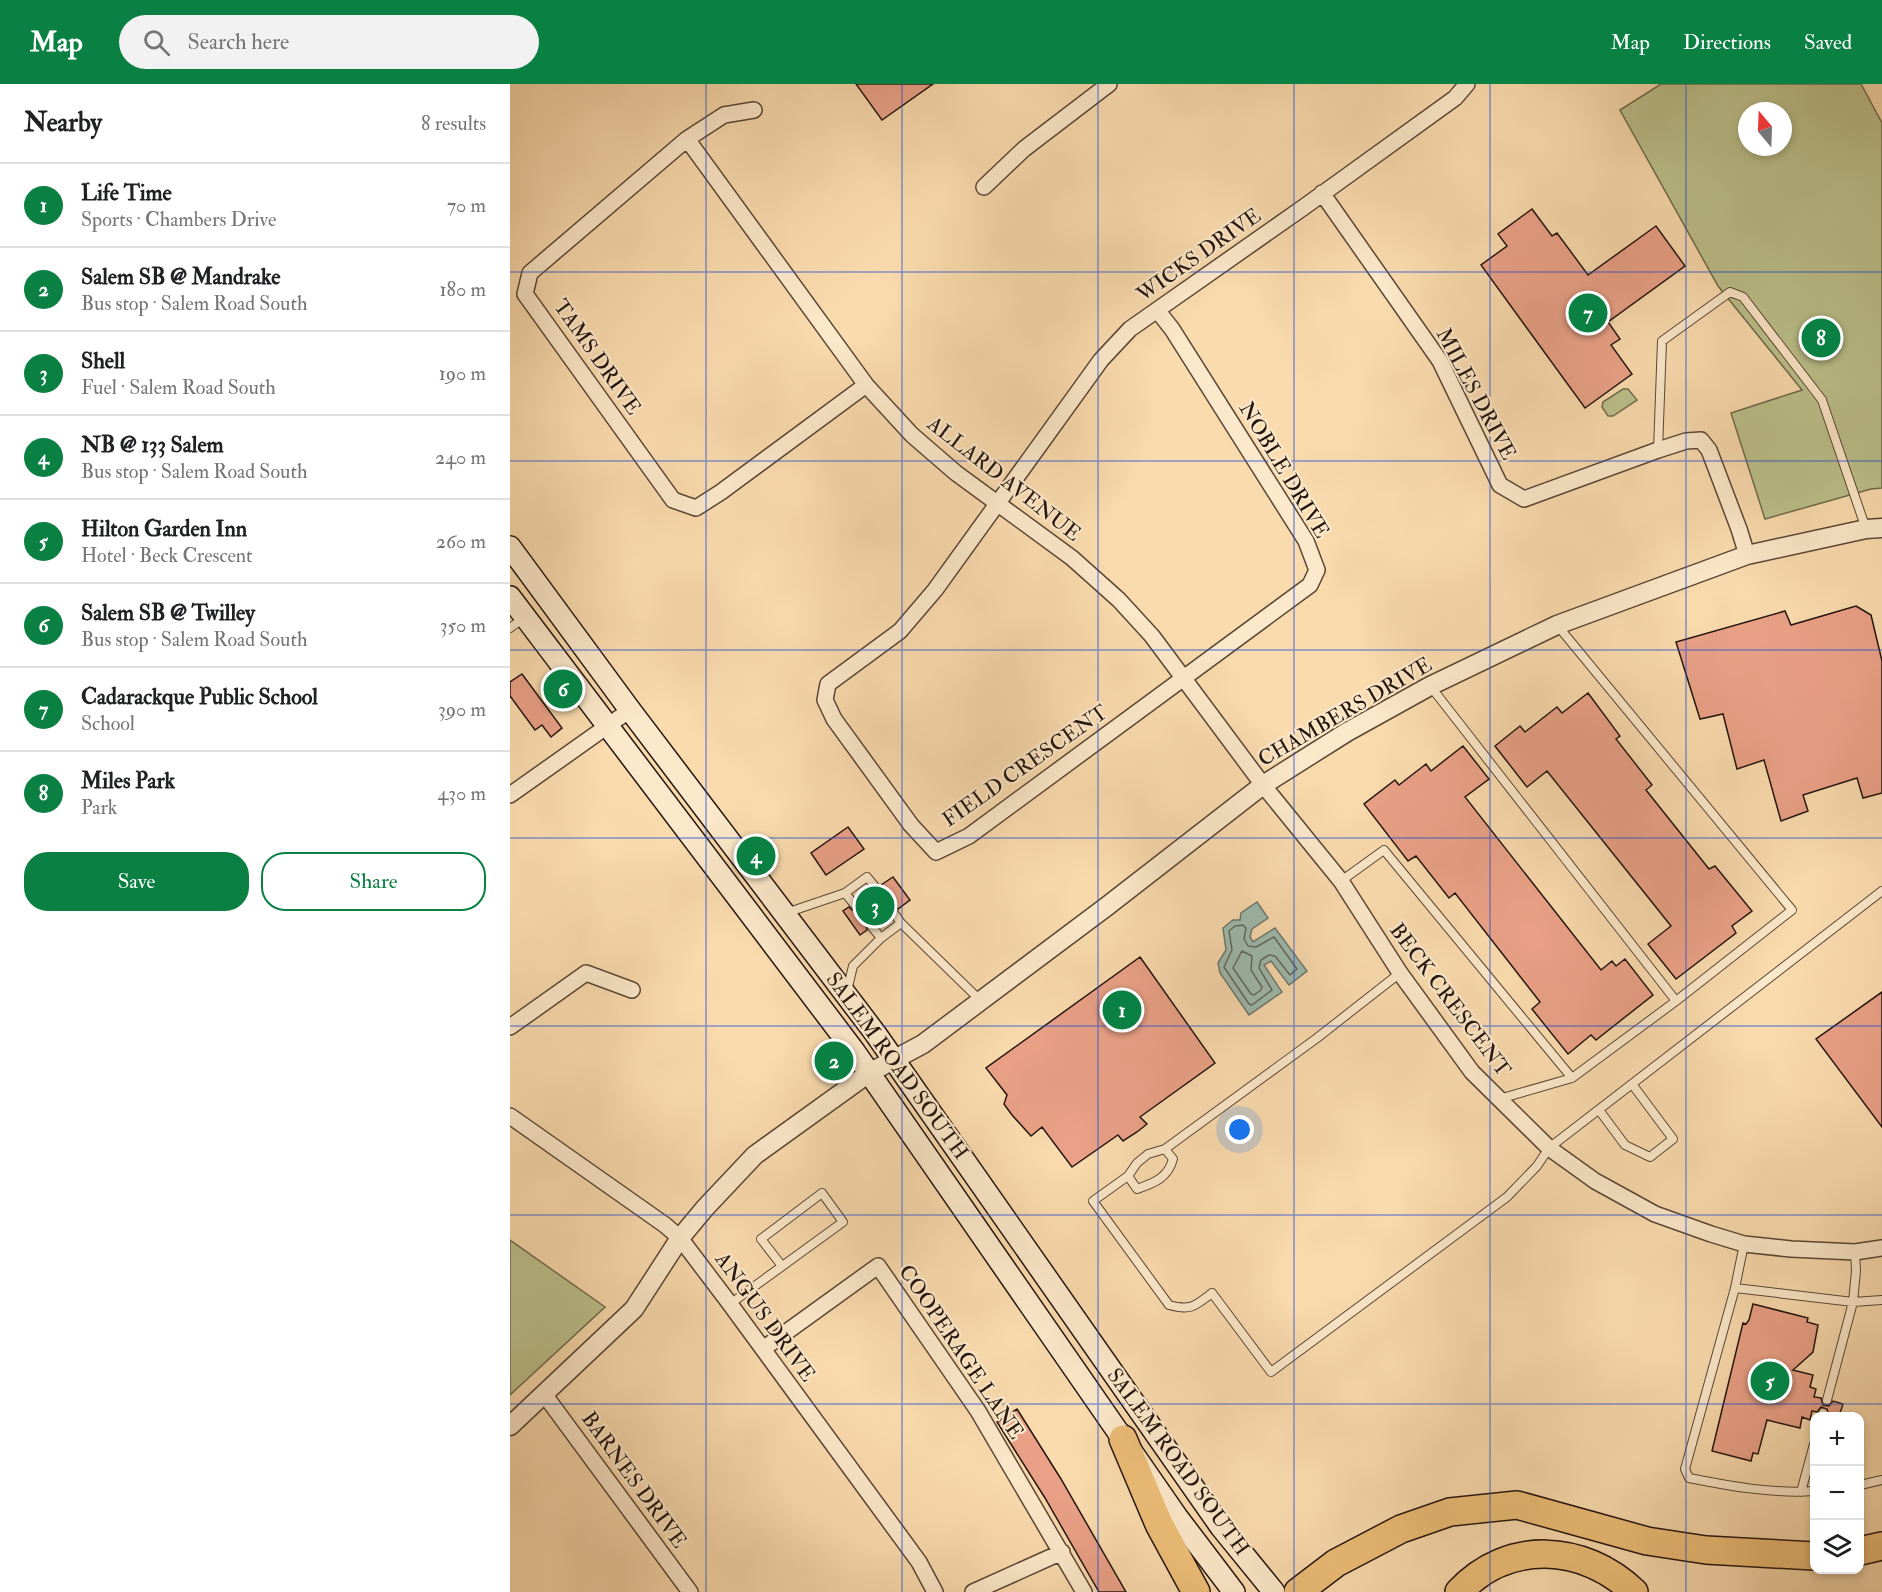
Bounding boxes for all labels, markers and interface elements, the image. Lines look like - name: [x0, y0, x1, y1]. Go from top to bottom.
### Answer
- search box: [119, 15, 539, 69]
- text: Map: [30, 25, 83, 60]
- icon: search: [140, 26, 173, 59]
- text: Search here: [188, 28, 289, 56]
- text: Map: [1610, 29, 1650, 56]
- text: Directions: [1683, 29, 1771, 56]
- text: Saved: [1804, 29, 1852, 56]
- north arrow: [1738, 102, 1792, 156]
- text: Nearby: [24, 107, 102, 139]
- text: 8 results: [421, 111, 486, 136]
- text: Life Time: [81, 179, 172, 207]
- text: 1: [40, 193, 47, 218]
- text: 70 m: [447, 193, 486, 218]
- street label: WICKS DRIVE: [1131, 202, 1267, 309]
- text: Sports · Chambers Drive: [81, 207, 276, 232]
- text: Salem SB @ Mandrake: [81, 263, 280, 291]
- text: 2: [38, 277, 49, 302]
- text: 180 m: [439, 277, 486, 302]
- pin: 7: [1568, 290, 1608, 336]
- text: Bus stop · Salem Road South: [81, 291, 307, 316]
- street label: TAMS DRIVE: [547, 294, 647, 420]
- pin: 8: [1802, 316, 1840, 360]
- street label: MILES DRIVE: [1430, 323, 1522, 465]
- text: Shell: [81, 347, 125, 375]
- text: 3: [40, 361, 47, 386]
- text: 190 m: [439, 361, 486, 386]
- text: Fuel · Salem Road South: [81, 375, 276, 400]
- street label: NOBLE DRIVE: [1233, 397, 1335, 543]
- street label: ALLARD AVENUE: [921, 410, 1086, 547]
- text: NB @ 133 Salem: [81, 431, 224, 459]
- text: 4: [38, 445, 49, 470]
- text: 240 m: [435, 445, 486, 470]
- text: Bus stop · Salem Road South: [81, 459, 307, 484]
- text: Hilton Garden Inn: [81, 515, 247, 543]
- text: 5: [39, 529, 48, 554]
- text: 260 m: [436, 529, 486, 554]
- text: Hotel · Beck Crescent: [81, 543, 253, 568]
- text: Salem SB @ Twilley: [81, 599, 255, 627]
- text: 6: [38, 613, 49, 638]
- text: 350 m: [440, 613, 486, 638]
- text: Bus stop · Salem Road South: [81, 627, 307, 652]
- street label: CHAMBERS DRIVE: [1253, 651, 1437, 773]
- pin: 6: [544, 666, 582, 712]
- text: Cadarackque Public School: [81, 683, 318, 711]
- text: 7: [39, 697, 48, 722]
- text: 390 m: [438, 697, 486, 722]
- street label: FIELD CRESCENT: [937, 699, 1113, 833]
- text: School: [81, 711, 135, 736]
- text: Miles Park: [81, 767, 175, 795]
- text: 8: [39, 781, 48, 806]
- text: 430 m: [438, 781, 486, 806]
- text: Park: [81, 795, 117, 820]
- pin: 4: [736, 834, 776, 878]
- button: Save: [24, 852, 249, 911]
- button: Share: [261, 852, 486, 911]
- pin: 3: [856, 884, 895, 928]
- street label: BECK CRESCENT: [1383, 918, 1517, 1083]
- street label: SALEM ROAD SOUTH: [820, 967, 974, 1165]
- pin: 1: [1102, 988, 1142, 1032]
- pin: 2: [814, 1038, 854, 1084]
- your location: [1225, 1115, 1254, 1144]
- street label: ANGUS DRIVE: [708, 1246, 821, 1387]
- street label: COOPERAGE LANE: [892, 1259, 1030, 1445]
- pin: 5: [1750, 1358, 1790, 1404]
- street label: SALEM ROAD SOUTH: [1101, 1363, 1255, 1561]
- street label: BARNES DRIVE: [575, 1406, 693, 1554]
- map controls: [1810, 1412, 1864, 1574]
- button: +: [1810, 1412, 1864, 1466]
- button: −: [1810, 1466, 1864, 1520]
- button: layers: [1810, 1520, 1864, 1574]

